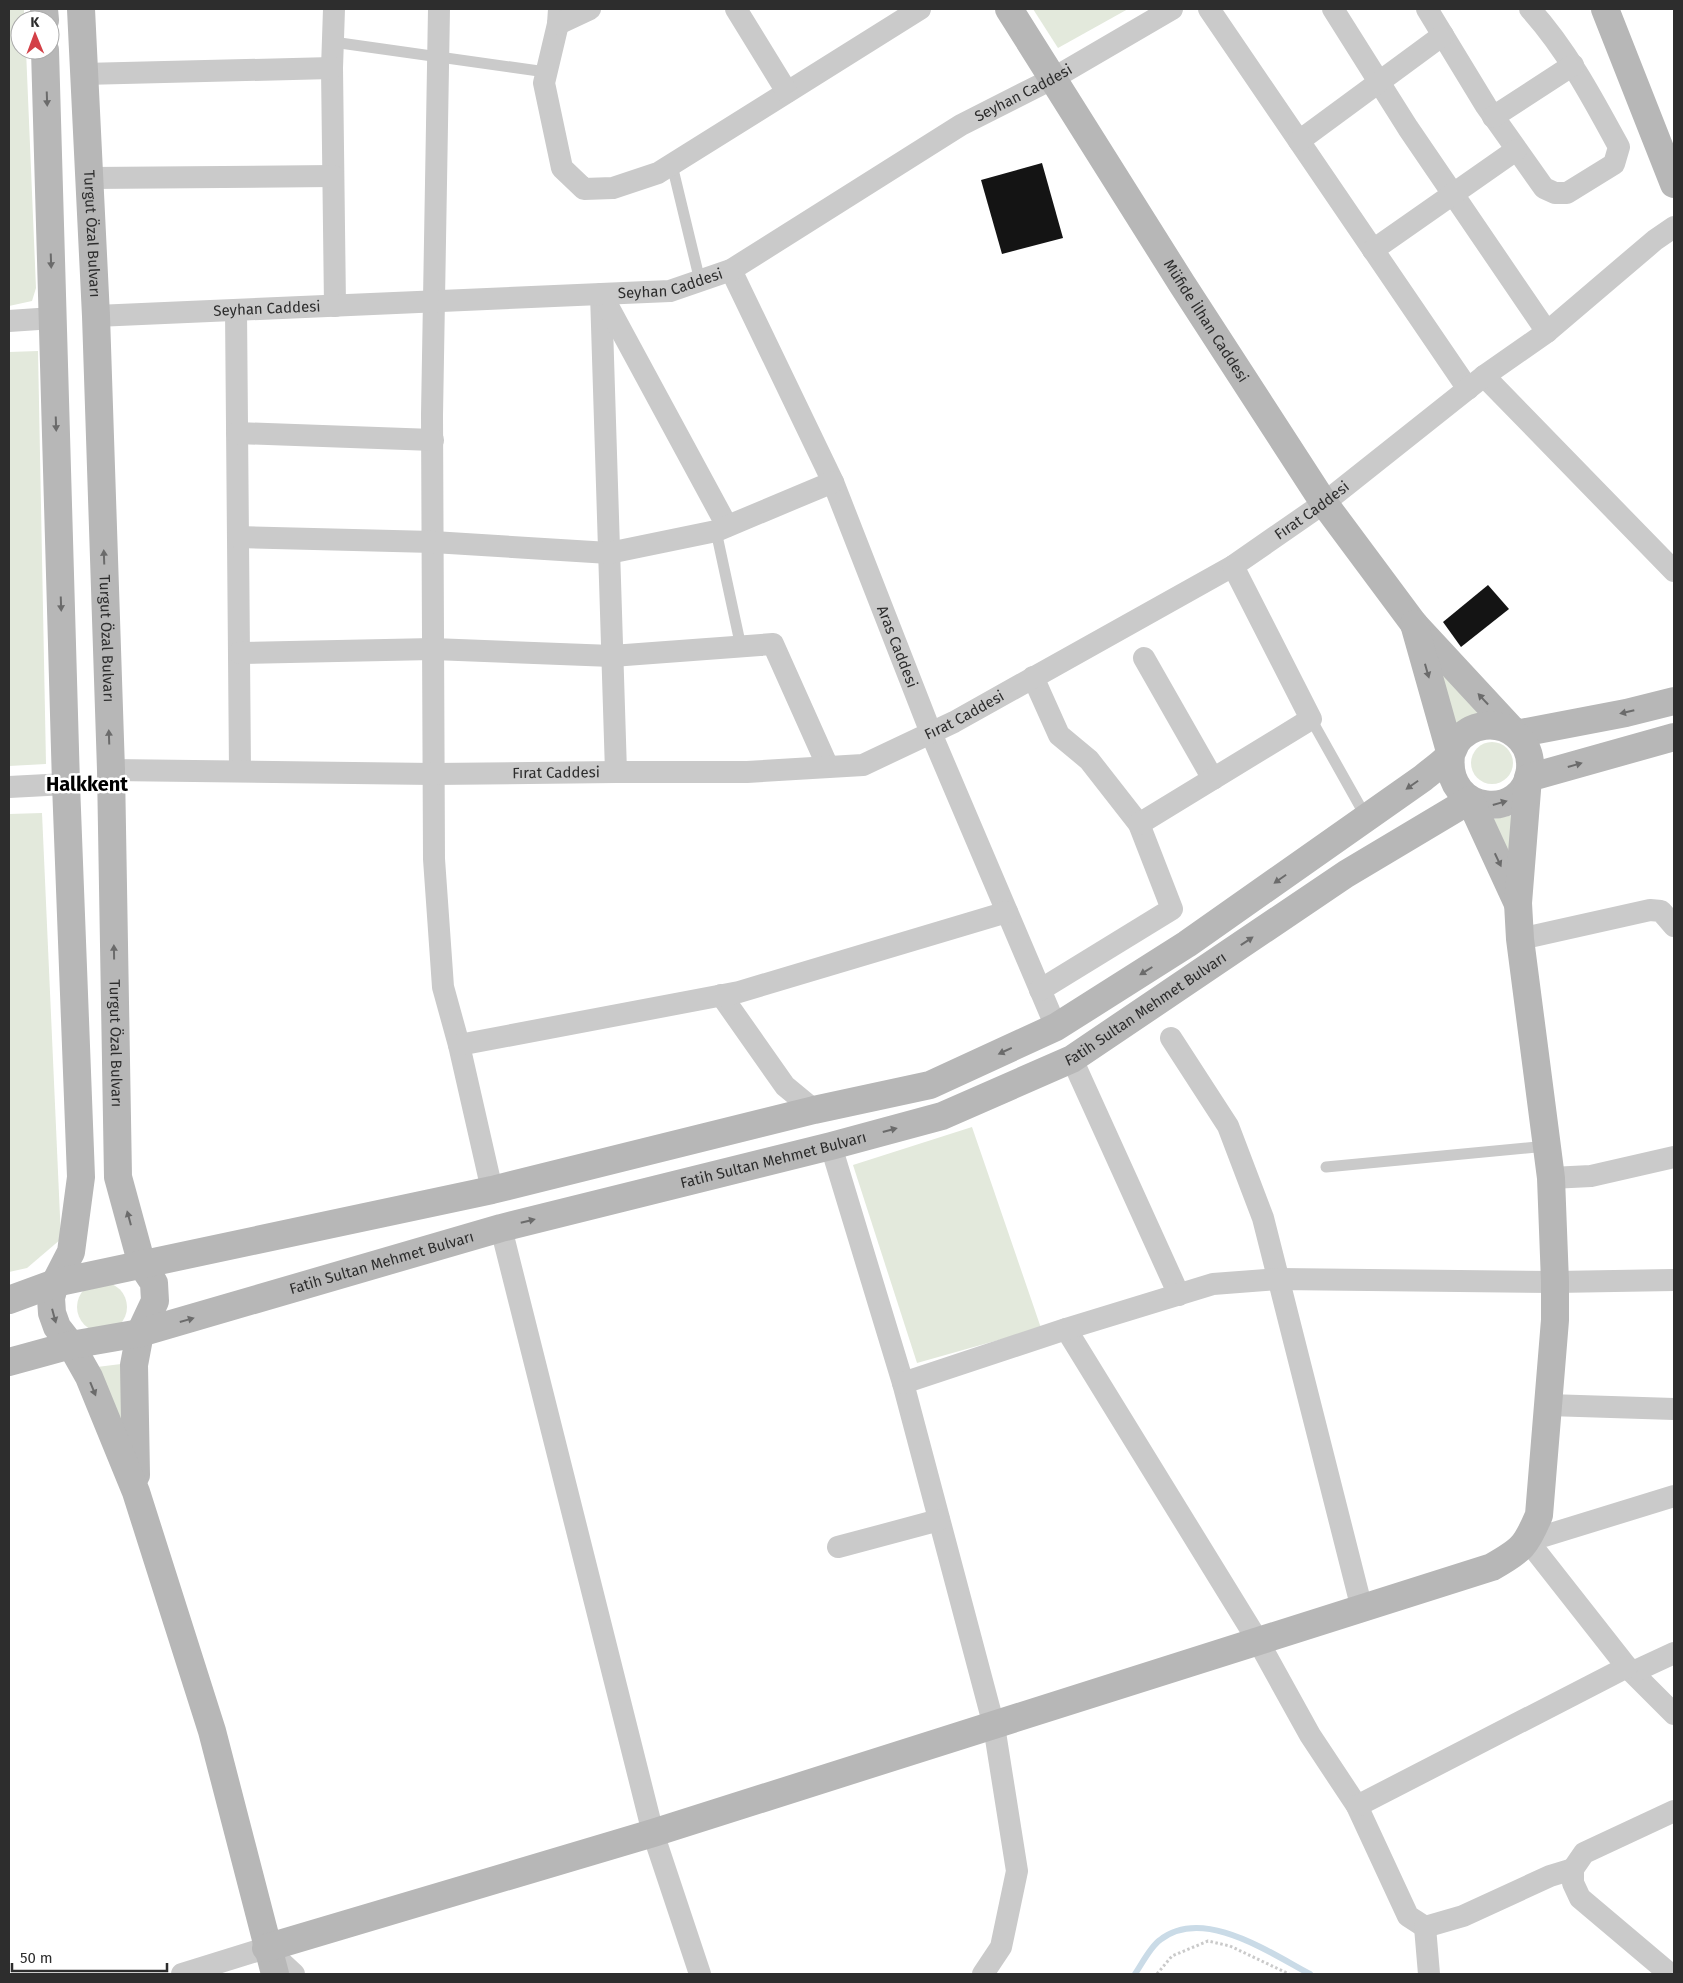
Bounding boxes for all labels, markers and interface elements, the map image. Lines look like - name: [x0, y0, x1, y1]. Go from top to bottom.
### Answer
- north arrow: [10, 10, 60, 60]
- text: K: [30, 14, 40, 31]
- street label: Seyhan Caddesi: [972, 60, 1075, 126]
- one-way arrow: [43, 91, 51, 107]
- street label: Turgut Özal Bulvarı: [80, 170, 104, 298]
- one-way arrow: [47, 253, 55, 269]
- street label: Müfide İlhan Caddesi: [1160, 256, 1252, 386]
- street label: Seyhan Caddesi: [617, 265, 725, 302]
- street label: Seyhan Caddesi: [213, 297, 321, 320]
- one-way arrow: [52, 416, 60, 432]
- street label: Fırat Caddesi: [1271, 478, 1353, 543]
- one-way arrow: [100, 549, 108, 565]
- street label: Turgut Özal Bulvarı: [96, 574, 118, 703]
- one-way arrow: [57, 596, 65, 612]
- street label: Aras Caddesi: [873, 603, 921, 690]
- one-way arrow: [1424, 663, 1432, 678]
- street label: Fırat Caddesi: [921, 687, 1007, 744]
- one-way arrow: [1477, 693, 1489, 705]
- one-way arrow: [1619, 708, 1634, 716]
- one-way arrow: [105, 729, 113, 745]
- one-way arrow: [1568, 761, 1583, 769]
- street label: Fırat Caddesi: [512, 763, 600, 782]
- district label: Halkkent: [46, 772, 128, 796]
- one-way arrow: [1405, 780, 1419, 790]
- one-way arrow: [1492, 799, 1508, 807]
- one-way arrow: [1494, 853, 1502, 867]
- one-way arrow: [1273, 874, 1286, 884]
- one-way arrow: [1240, 936, 1254, 946]
- one-way arrow: [110, 944, 118, 960]
- street label: Fatih Sultan Mehmet Bulvarı: [1062, 948, 1230, 1070]
- one-way arrow: [1139, 966, 1152, 975]
- street label: Turgut Özal Bulvarı: [106, 979, 126, 1107]
- one-way arrow: [997, 1046, 1012, 1055]
- one-way arrow: [882, 1126, 897, 1134]
- street label: Fatih Sultan Mehmet Bulvarı: [678, 1128, 868, 1192]
- one-way arrow: [125, 1211, 133, 1226]
- one-way arrow: [521, 1217, 536, 1225]
- street label: Fatih Sultan Mehmet Bulvarı: [287, 1227, 476, 1298]
- one-way arrow: [50, 1309, 58, 1324]
- one-way arrow: [180, 1315, 195, 1323]
- one-way arrow: [90, 1381, 98, 1396]
- scale bar: [12, 1940, 168, 1972]
- text: 50 m: [20, 1949, 53, 1967]

